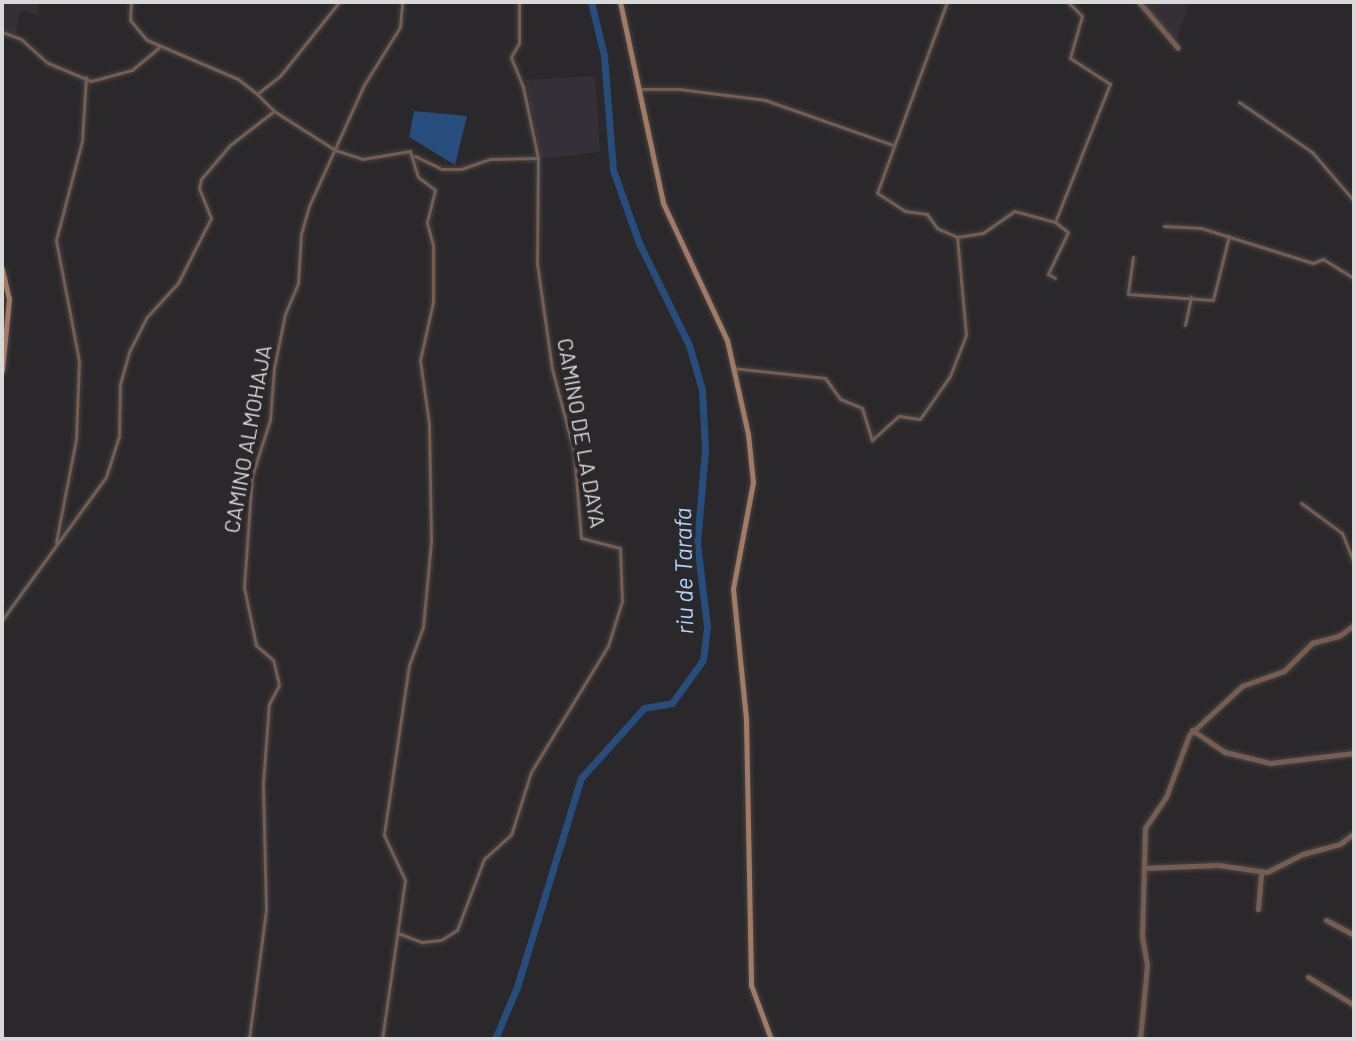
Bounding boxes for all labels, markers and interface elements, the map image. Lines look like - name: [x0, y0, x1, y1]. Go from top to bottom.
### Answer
- street label: CAMINO DE LA DAYA: [552, 336, 612, 530]
- street label: CAMINO ALMOHAJA: [217, 343, 277, 535]
- water label: riu de Tarafa: [667, 507, 699, 635]

